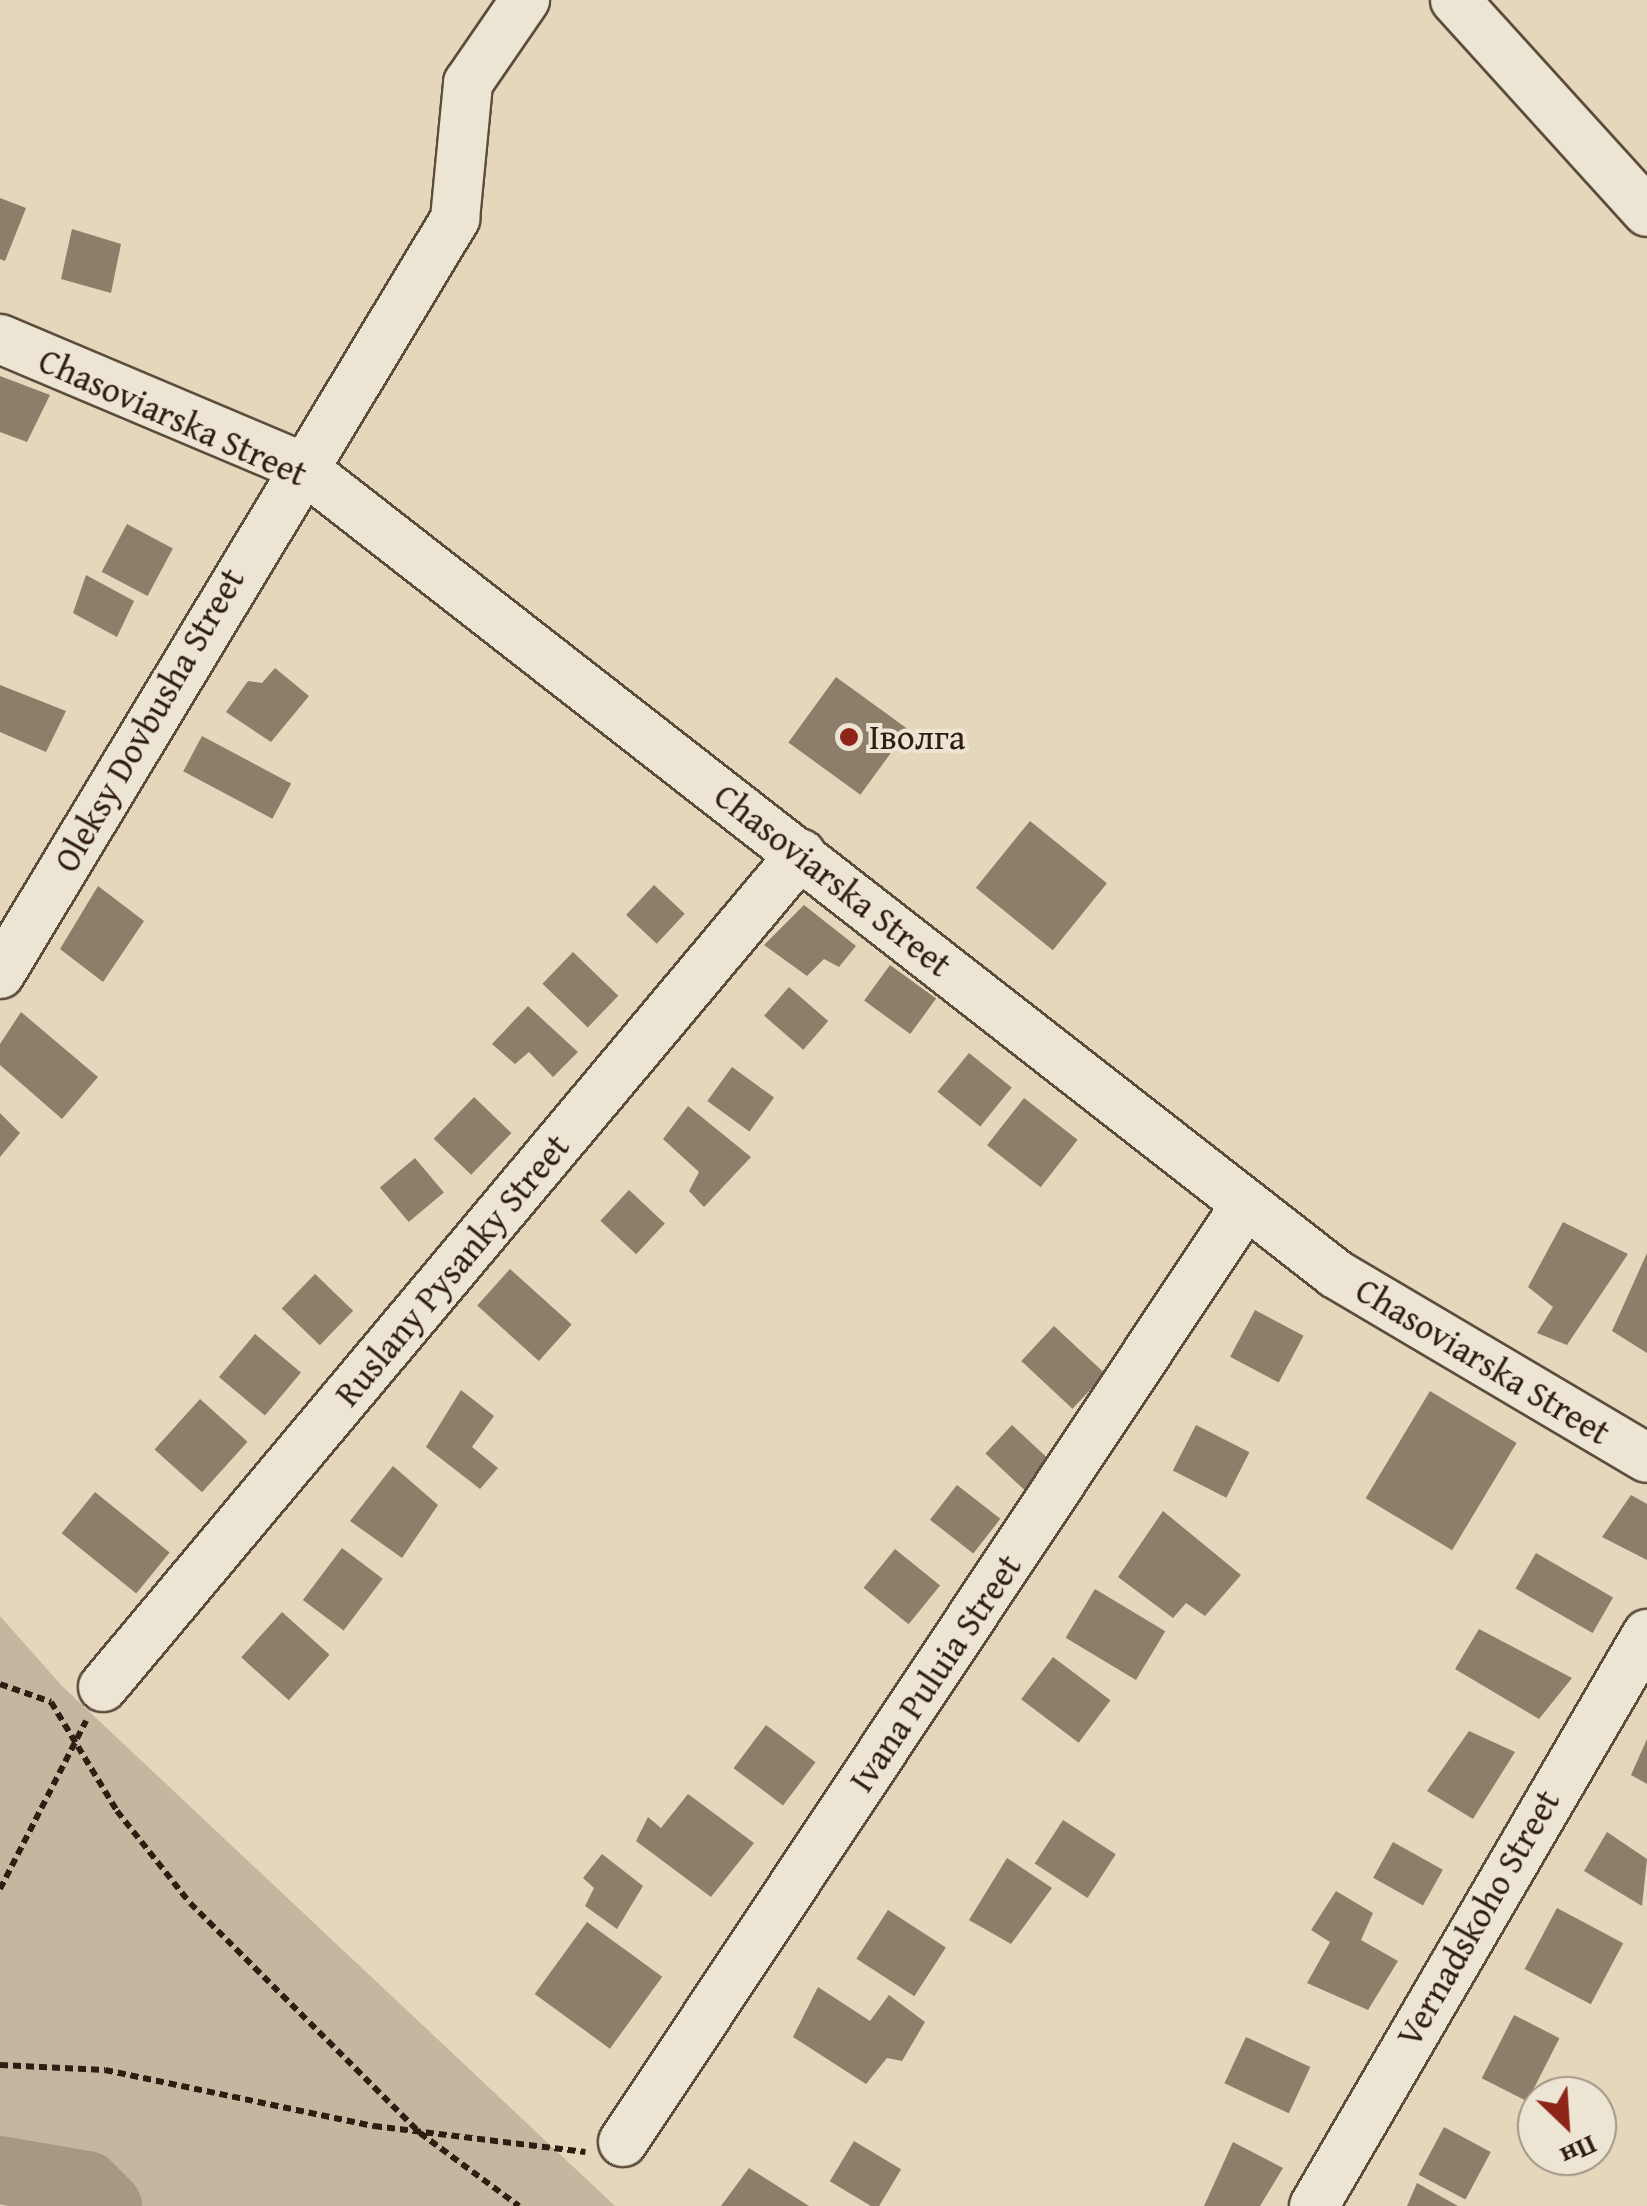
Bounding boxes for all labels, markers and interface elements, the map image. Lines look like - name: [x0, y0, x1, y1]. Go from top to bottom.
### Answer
- street label: Chasoviarska Street: [32, 339, 314, 495]
- street label: Oleksy Dovbusha Street: [45, 561, 253, 879]
- place label: Іволга: [869, 716, 965, 758]
- marker: Іволга: [838, 726, 860, 748]
- street label: Chasoviarska Street: [706, 775, 960, 985]
- street label: Ruslany Pysanky Street: [326, 1126, 578, 1414]
- street label: Chasoviarska Street: [1348, 1269, 1618, 1453]
- street label: Ivana Puluia Street: [840, 1546, 1030, 1800]
- street label: Vernadskoho Street: [1388, 1782, 1568, 2054]
- north arrow: [1517, 2076, 1617, 2176]
- text: Пн: [1554, 2126, 1604, 2178]

